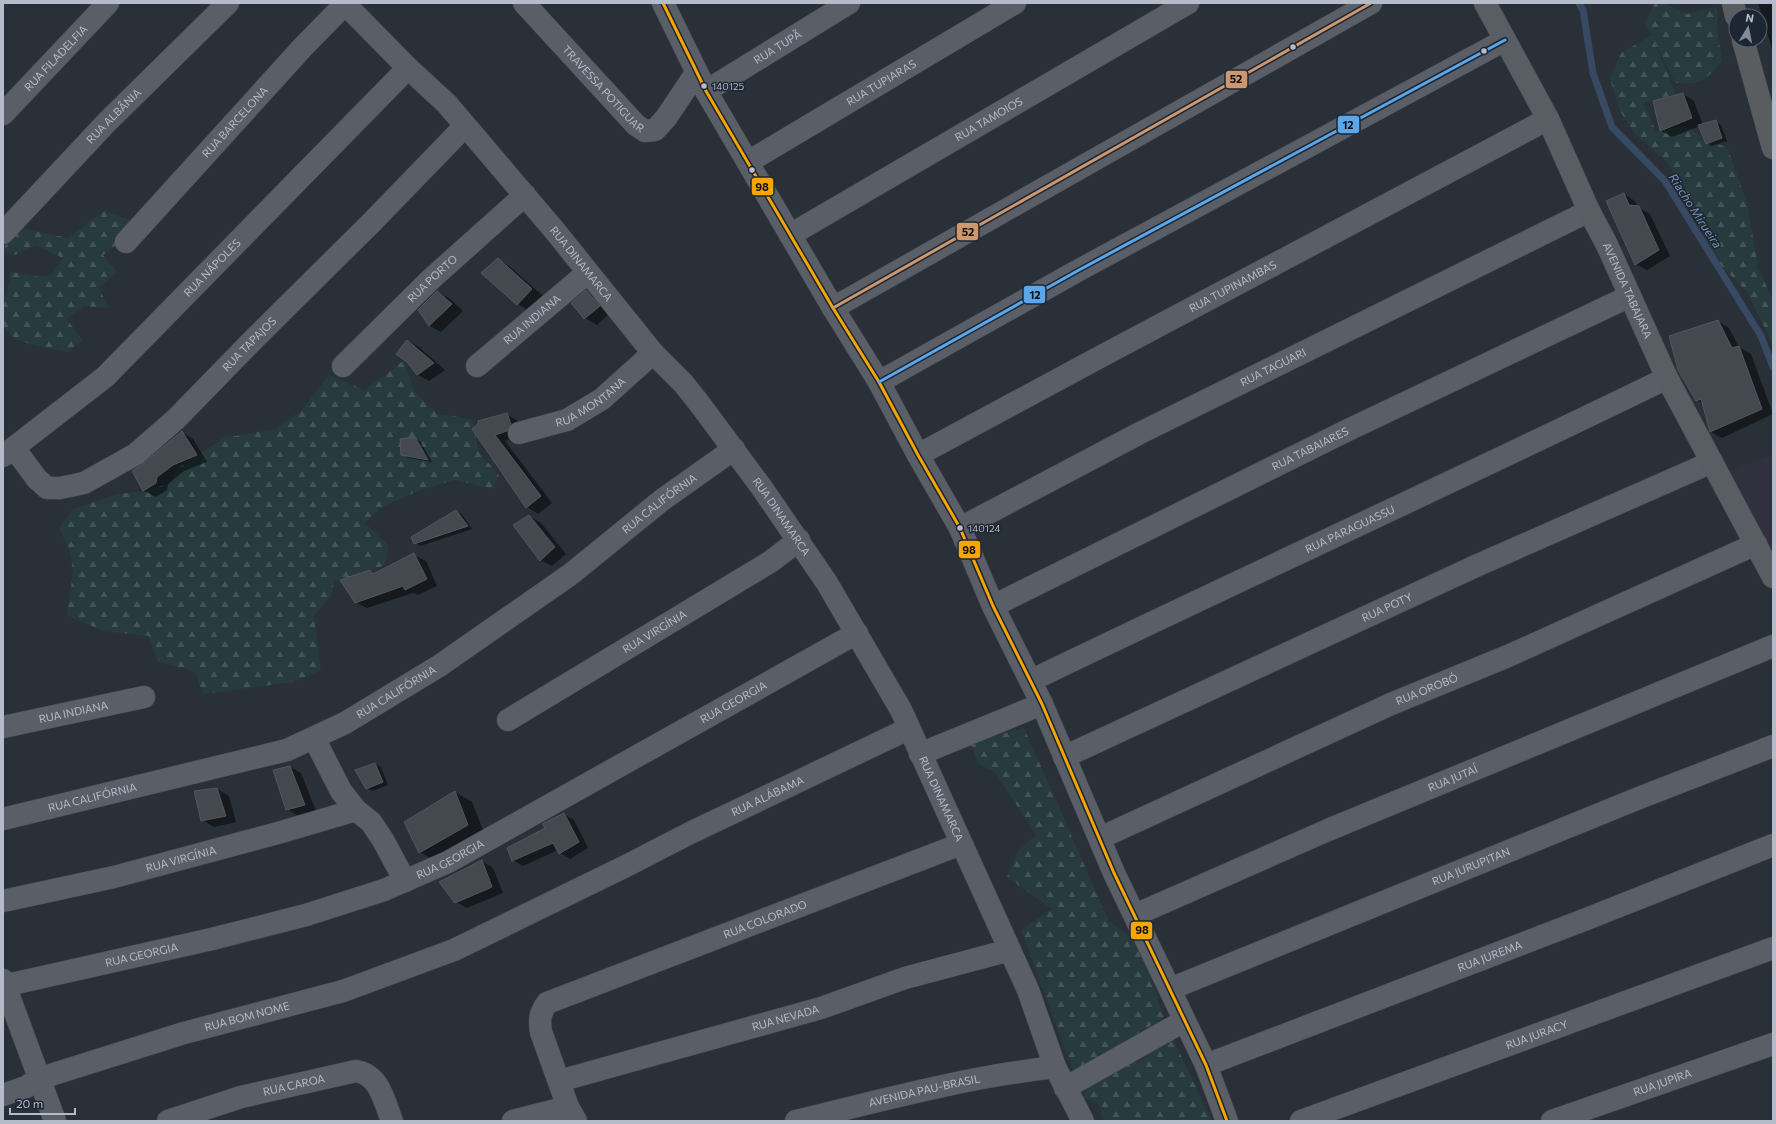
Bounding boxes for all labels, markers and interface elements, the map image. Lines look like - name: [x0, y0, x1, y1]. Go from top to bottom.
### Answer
- north arrow: [1728, 8, 1768, 48]
- text: N: [1745, 11, 1755, 25]
- street label: RUA FILADELFIA: [21, 22, 90, 93]
- street label: RUA TUPÃ: [751, 27, 804, 66]
- street label: TRAVESSA POTIGUAR: [560, 42, 648, 135]
- unlabelled marker: [1288, 42, 1298, 52]
- unlabelled marker: [1479, 46, 1489, 56]
- street label: RUA TUPIARAS: [844, 57, 918, 108]
- line badge: 52: [1225, 70, 1248, 89]
- text: 52: [1230, 72, 1242, 85]
- place label: 140125: [712, 80, 745, 92]
- marker: 140125: [699, 81, 709, 91]
- street label: RUA BARCELONA: [199, 83, 270, 160]
- street label: RUA ALBÂNIA: [83, 85, 144, 146]
- street label: RUA TAMOIOS: [952, 94, 1025, 144]
- line badge: 12: [1337, 115, 1360, 134]
- text: 12: [1342, 118, 1354, 131]
- unlabelled marker: [747, 165, 757, 175]
- water label: Riacho Mirueira: [1667, 171, 1725, 250]
- line badge: 98: [751, 177, 774, 196]
- text: 98: [755, 180, 769, 193]
- line badge: 52: [956, 222, 979, 241]
- street label: RUA DINAMARCA: [548, 223, 616, 304]
- text: 52: [962, 225, 974, 238]
- street label: RUA NÁPOLES: [181, 236, 243, 299]
- street label: AVENIDA TABAJARA: [1601, 240, 1655, 341]
- street label: RUA PORTO: [404, 252, 460, 305]
- street label: RUA TUPINAMBAS: [1186, 257, 1278, 315]
- line badge: 12: [1023, 285, 1046, 304]
- text: 12: [1029, 288, 1041, 301]
- street label: RUA INDIANA: [500, 291, 563, 347]
- street label: RUA TAPAJOS: [219, 314, 278, 374]
- street label: RUA TAGUARI: [1238, 345, 1308, 388]
- street label: RUA MONTANA: [554, 374, 628, 429]
- street label: RUA TABAIARES: [1269, 424, 1350, 473]
- street label: RUA CALIFÓRNIA: [619, 470, 699, 536]
- street label: RUA DINAMARCA: [750, 475, 814, 558]
- street label: RUA PARAGUASSU: [1303, 502, 1397, 555]
- place label: 140124: [968, 522, 1000, 534]
- marker: 140124: [955, 523, 965, 533]
- line badge: 98: [958, 540, 981, 559]
- text: 98: [962, 543, 976, 556]
- street label: RUA POTY: [1359, 589, 1414, 624]
- street label: RUA VIRGÍNIA: [620, 607, 689, 656]
- street label: RUA CALIFÓRNIA: [354, 662, 438, 721]
- street label: RUA OROBÓ: [1394, 669, 1459, 707]
- street label: RUA GEORGIA: [698, 678, 769, 726]
- street label: RUA INDIANA: [37, 698, 110, 725]
- street label: RUA DINAMARCA: [917, 754, 967, 844]
- street label: RUA JUTAÍ: [1426, 761, 1480, 794]
- street label: RUA ALÁBAMA: [729, 773, 806, 818]
- street label: RUA CALIFÓRNIA: [47, 780, 138, 814]
- street label: RUA GEORGIA: [414, 836, 486, 881]
- street label: RUA VIRGÍNIA: [144, 843, 218, 874]
- street label: RUA JURUPITAN: [1430, 844, 1512, 888]
- street label: RUA COLORADO: [721, 897, 808, 941]
- line badge: 98: [1130, 921, 1153, 940]
- text: 98: [1135, 923, 1149, 936]
- street label: RUA JUREMA: [1456, 937, 1524, 974]
- street label: RUA GEORGIA: [104, 940, 179, 969]
- street label: RUA BOM NOME: [203, 998, 291, 1033]
- street label: RUA NEVADA: [750, 1002, 821, 1033]
- street label: RUA JURACY: [1504, 1017, 1569, 1051]
- street label: RUA JUPIRA: [1631, 1066, 1694, 1098]
- street label: RUA CAROA: [261, 1071, 326, 1098]
- street label: AVENIDA PAU-BRASIL: [867, 1072, 981, 1109]
- scale bar: [10, 1090, 75, 1116]
- text: 20 m: [16, 1096, 43, 1110]

